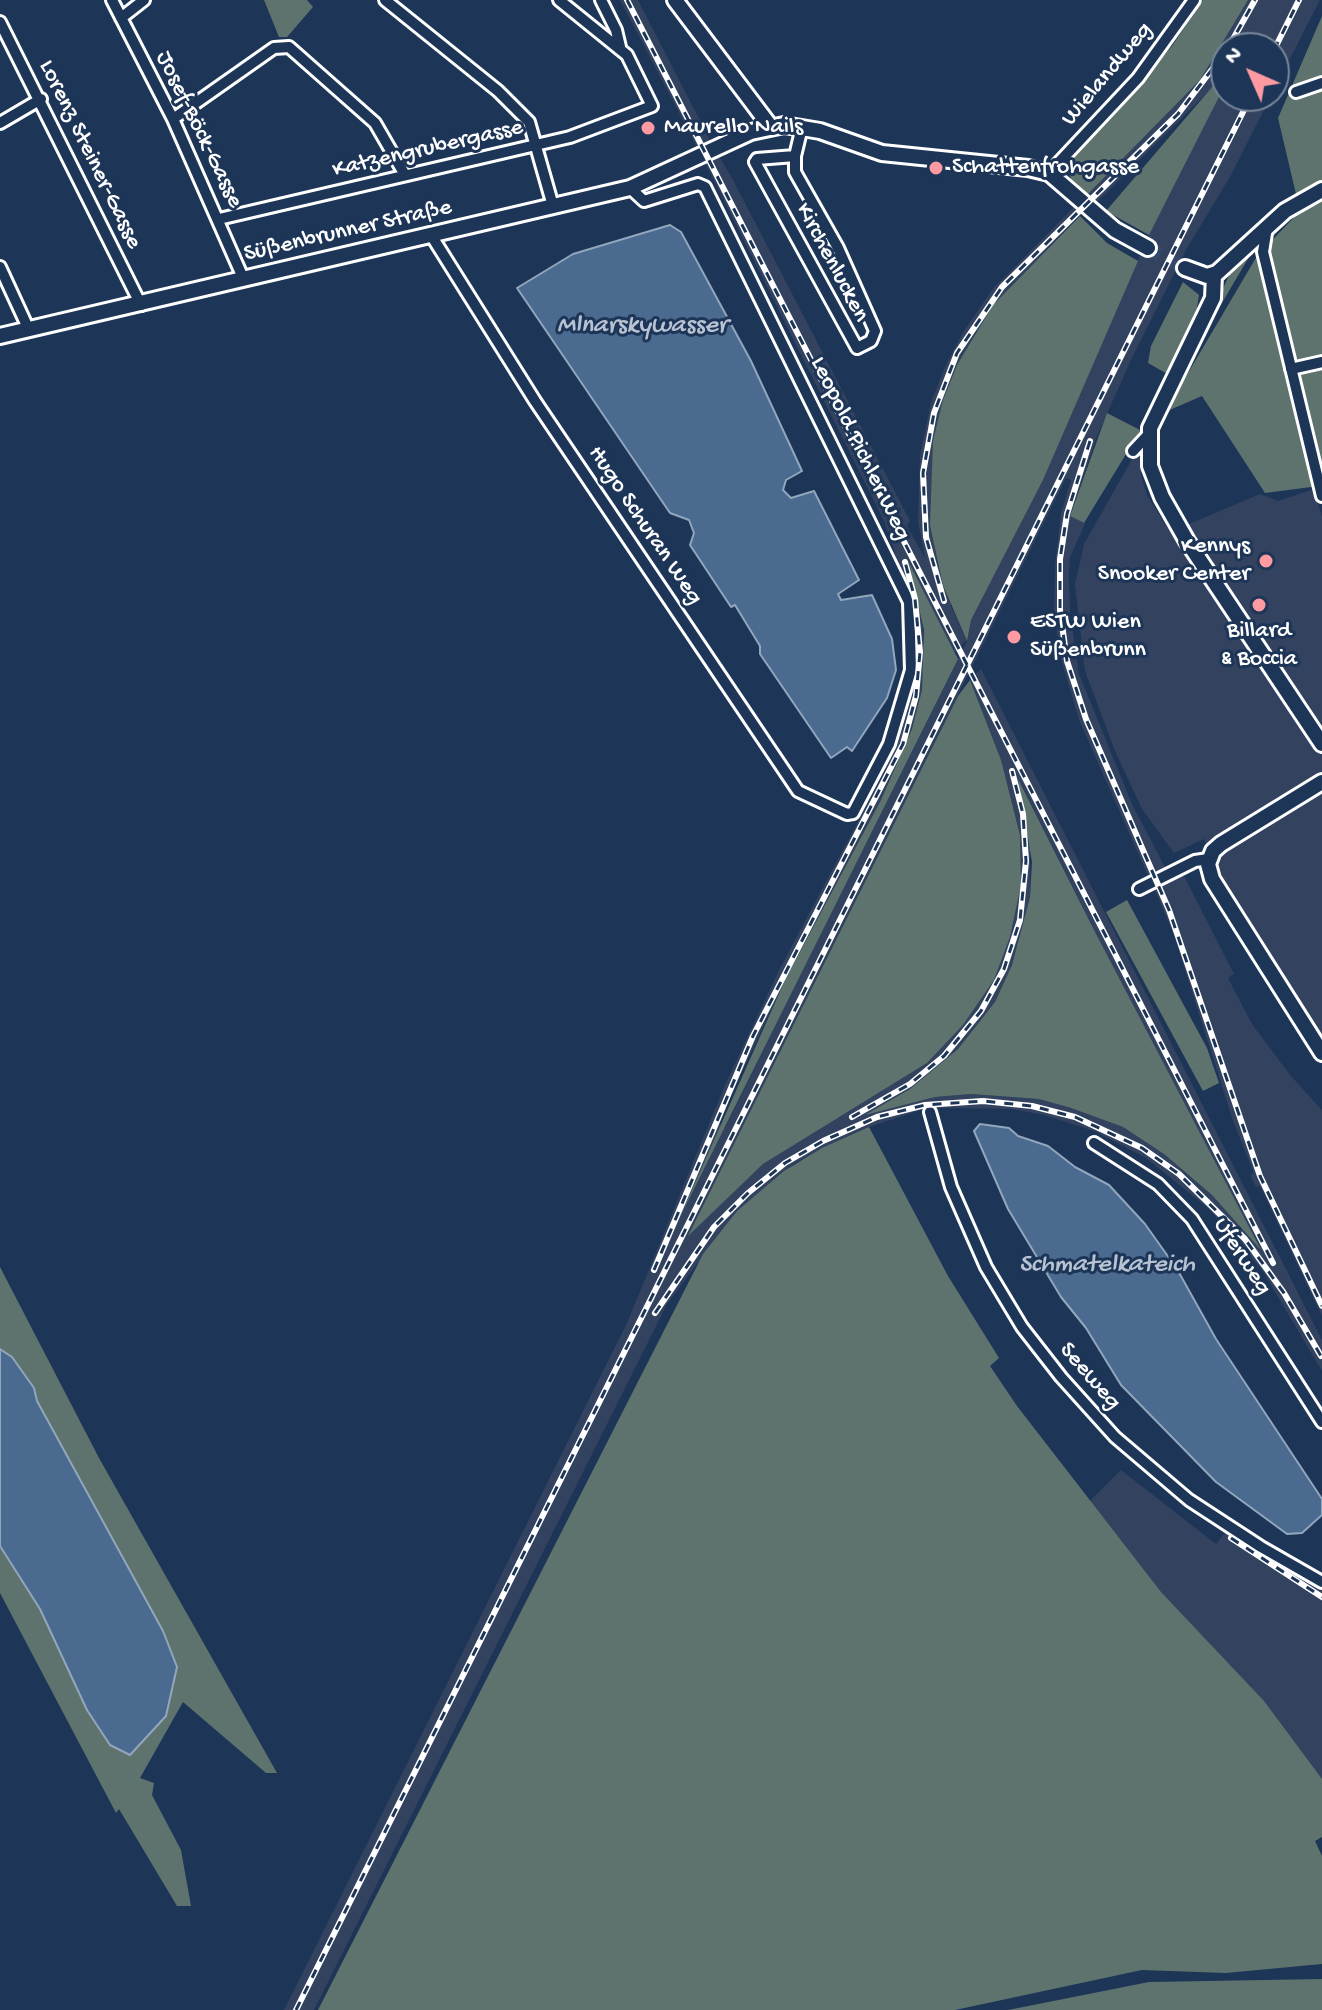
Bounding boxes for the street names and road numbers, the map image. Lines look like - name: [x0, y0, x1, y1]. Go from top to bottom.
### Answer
- street label: Wielandweg: [1056, 17, 1160, 133]
- street label: Josef-Böck-Gasse: [148, 47, 248, 213]
- street label: Lorenz Steiner-Gasse: [31, 56, 147, 254]
- street label: Katzengrubergasse: [330, 114, 526, 186]
- street label: Süßenbrunner Straße: [241, 194, 455, 270]
- street label: Kirchenlucken: [788, 198, 874, 328]
- street label: Leopold Pichler Weg: [802, 352, 916, 546]
- street label: Hugo Schuran Weg: [580, 441, 708, 611]
- street label: Uferweg: [1205, 1213, 1277, 1301]
- street label: Seeweg: [1052, 1337, 1126, 1417]

